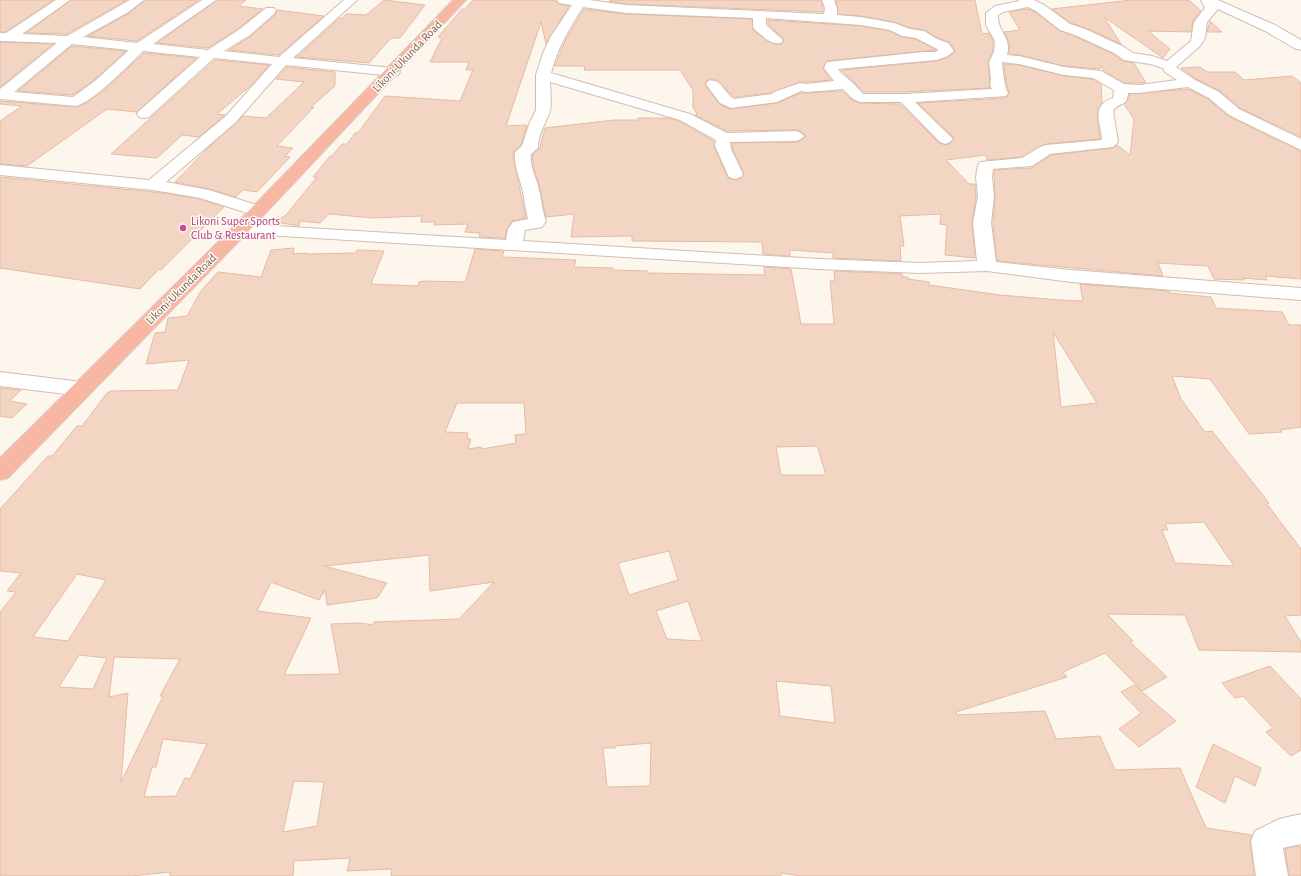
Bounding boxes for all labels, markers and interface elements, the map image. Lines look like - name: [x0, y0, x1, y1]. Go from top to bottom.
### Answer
- street label: Likoni-Ukunda Road: [370, 18, 444, 94]
- place label: Likoni Super Sports Club & Restaurant: [191, 215, 280, 241]
- marker: Likoni Super Sports Club & Restaurant: [178, 223, 188, 233]
- street label: Likoni-Ukunda Road: [143, 251, 219, 327]

